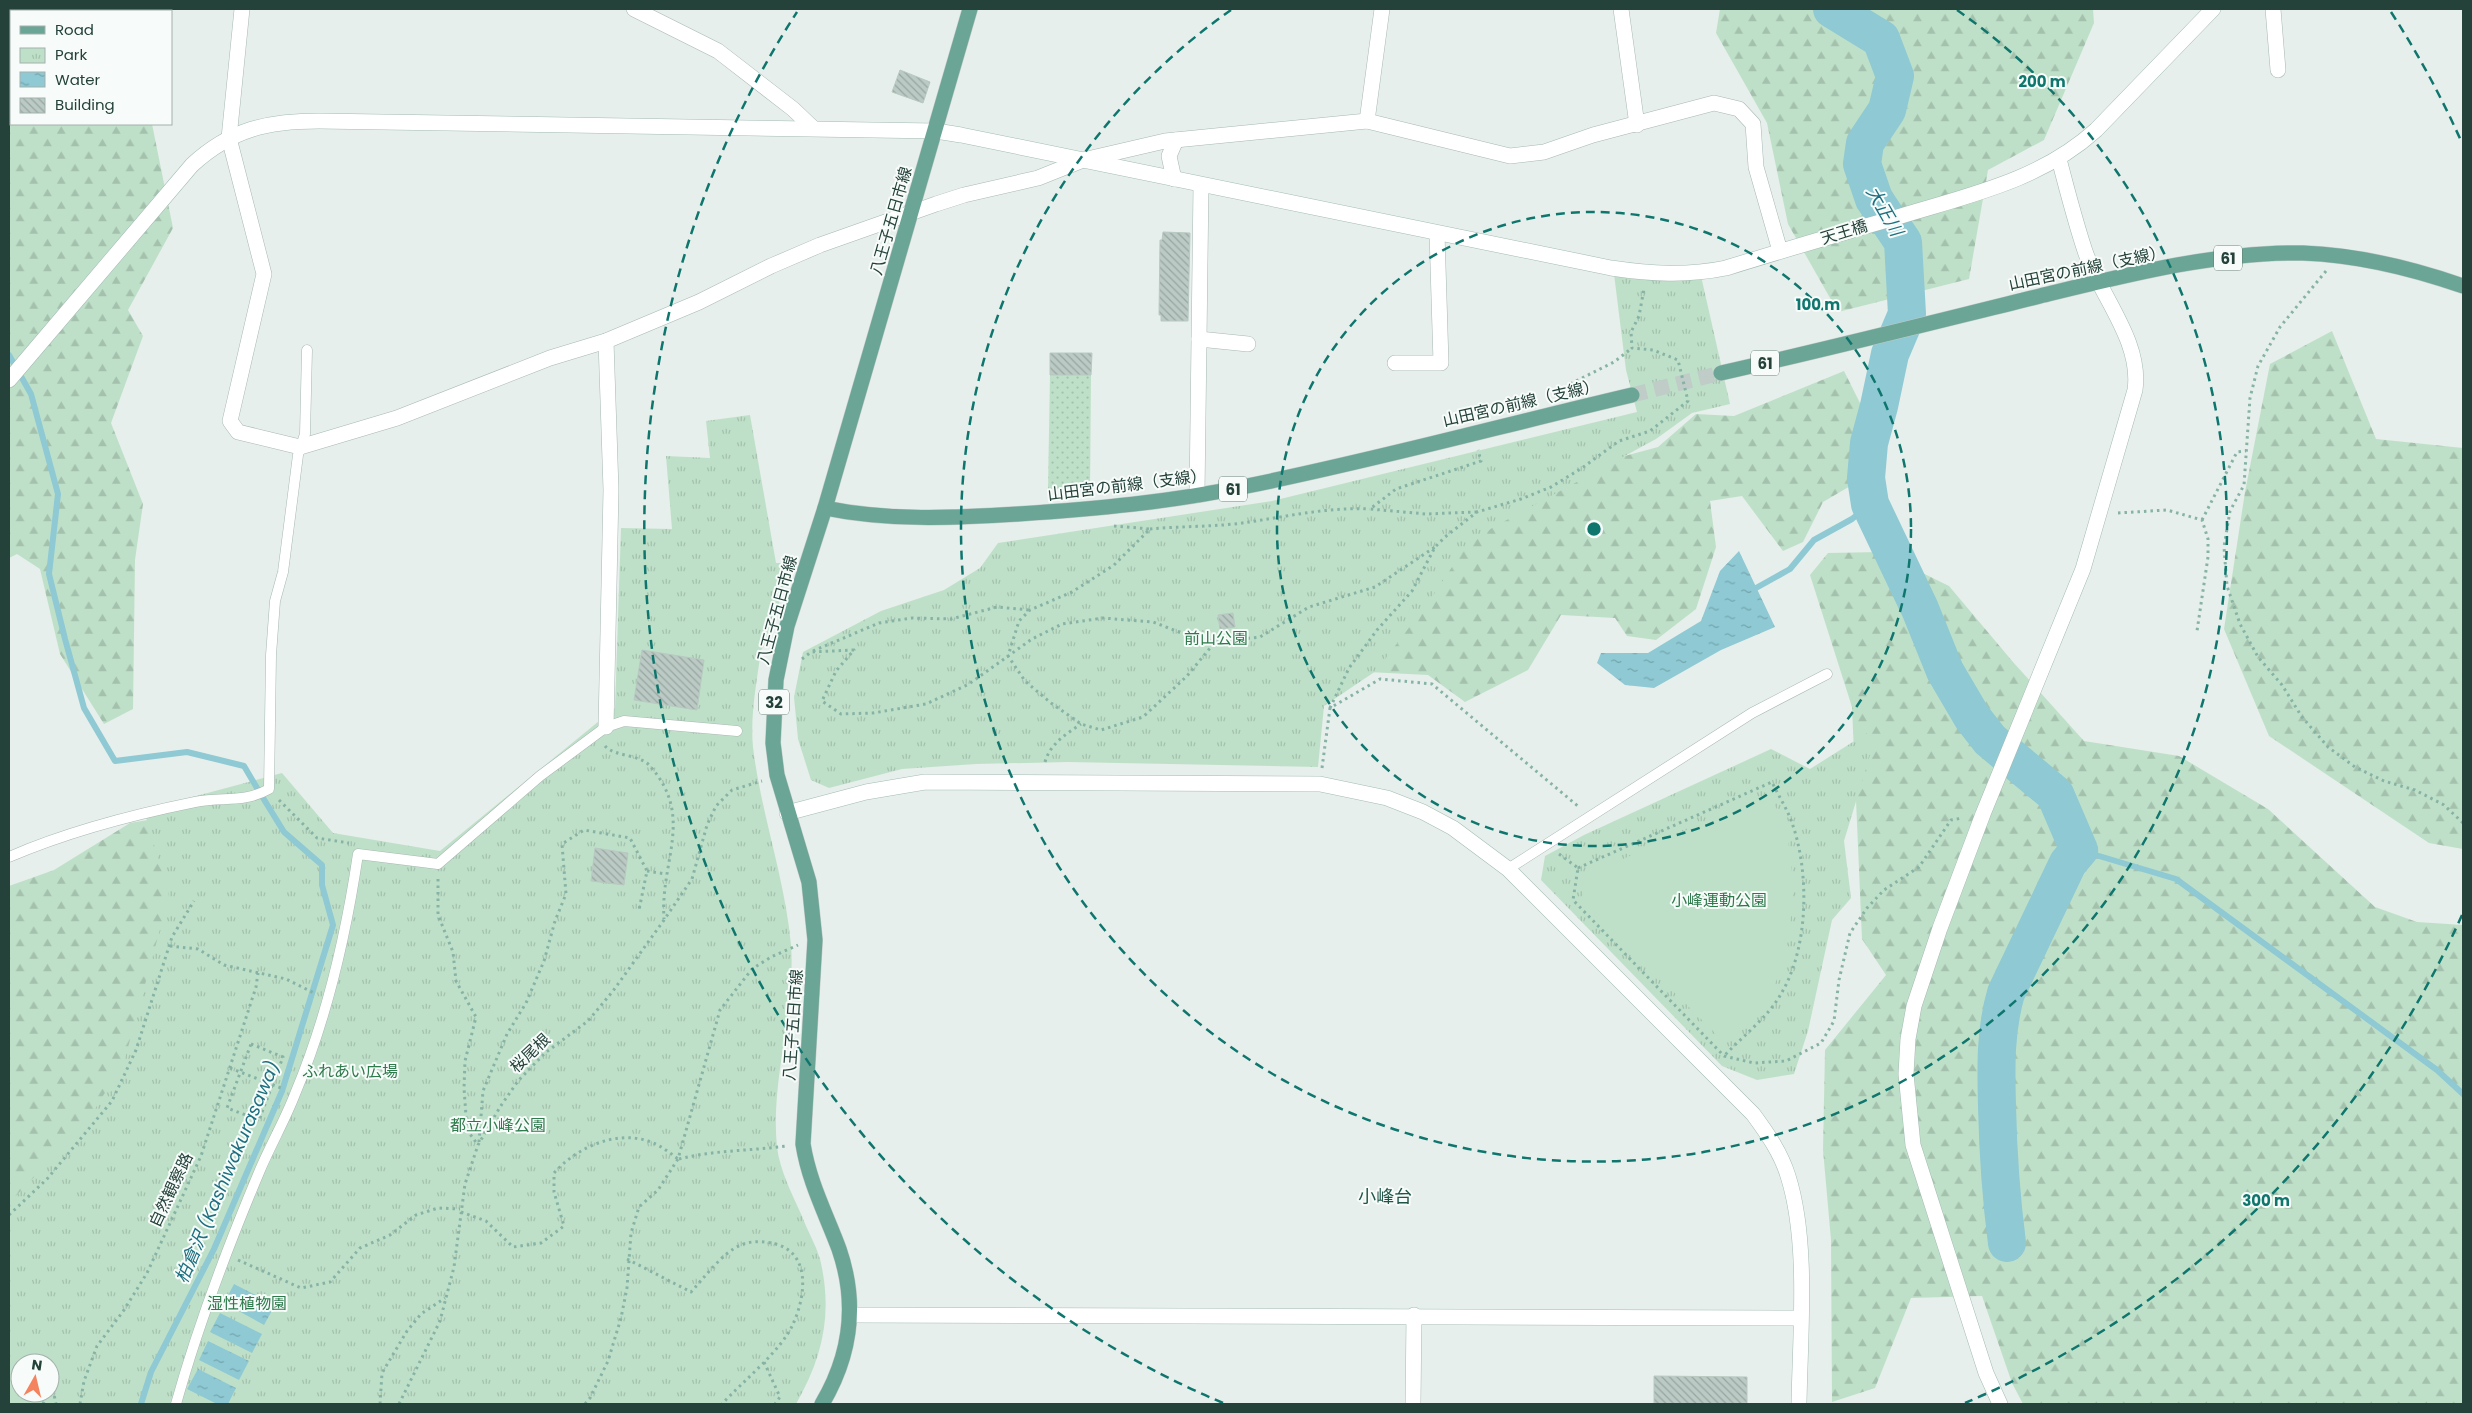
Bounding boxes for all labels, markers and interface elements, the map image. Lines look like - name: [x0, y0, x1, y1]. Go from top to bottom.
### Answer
- legend: [10, 10, 172, 125]
- text: Road: [55, 19, 94, 40]
- text: Park: [55, 44, 87, 65]
- text: Water: [55, 69, 101, 90]
- text: 200 m: [2018, 71, 2066, 92]
- text: Building: [55, 94, 115, 115]
- street label: 八王子五日市線: [865, 164, 917, 278]
- water label: 大正川: [1861, 181, 1910, 242]
- street label: 天王橋: [1818, 214, 1870, 250]
- street label: 山田宮の前線（支線）: [2006, 240, 2168, 296]
- road number: 61: [2214, 246, 2242, 270]
- text: 100 m: [1796, 294, 1840, 315]
- road number: 61: [1751, 350, 1779, 376]
- street label: 山田宮の前線（支線）: [1440, 374, 1602, 432]
- street label: 山田宮の前線（支線）: [1046, 464, 1208, 506]
- road number: 61: [1219, 476, 1247, 502]
- centre of rings: [1585, 520, 1603, 538]
- street label: 八王子五日市線: [751, 553, 803, 667]
- park label: 前山公園: [1184, 627, 1248, 650]
- road number: 32: [759, 690, 789, 714]
- park label: 小峰運動公園: [1671, 889, 1767, 912]
- street label: 八王子五日市線: [778, 968, 808, 1082]
- street label: 桜尾根: [505, 1028, 555, 1078]
- water label: 柏倉沢 (Kashiwakurasawa): [169, 1057, 285, 1287]
- park label: ふれあい広場: [302, 1060, 398, 1083]
- park label: 都立小峰公園: [450, 1114, 546, 1137]
- street label: 自然観察路: [144, 1149, 198, 1231]
- district label: 小峰台: [1358, 1184, 1412, 1209]
- text: 300 m: [2242, 1190, 2290, 1211]
- park label: 湿性植物園: [207, 1292, 287, 1315]
- north arrow: [10, 1353, 60, 1403]
- text: N: [30, 1354, 43, 1376]

